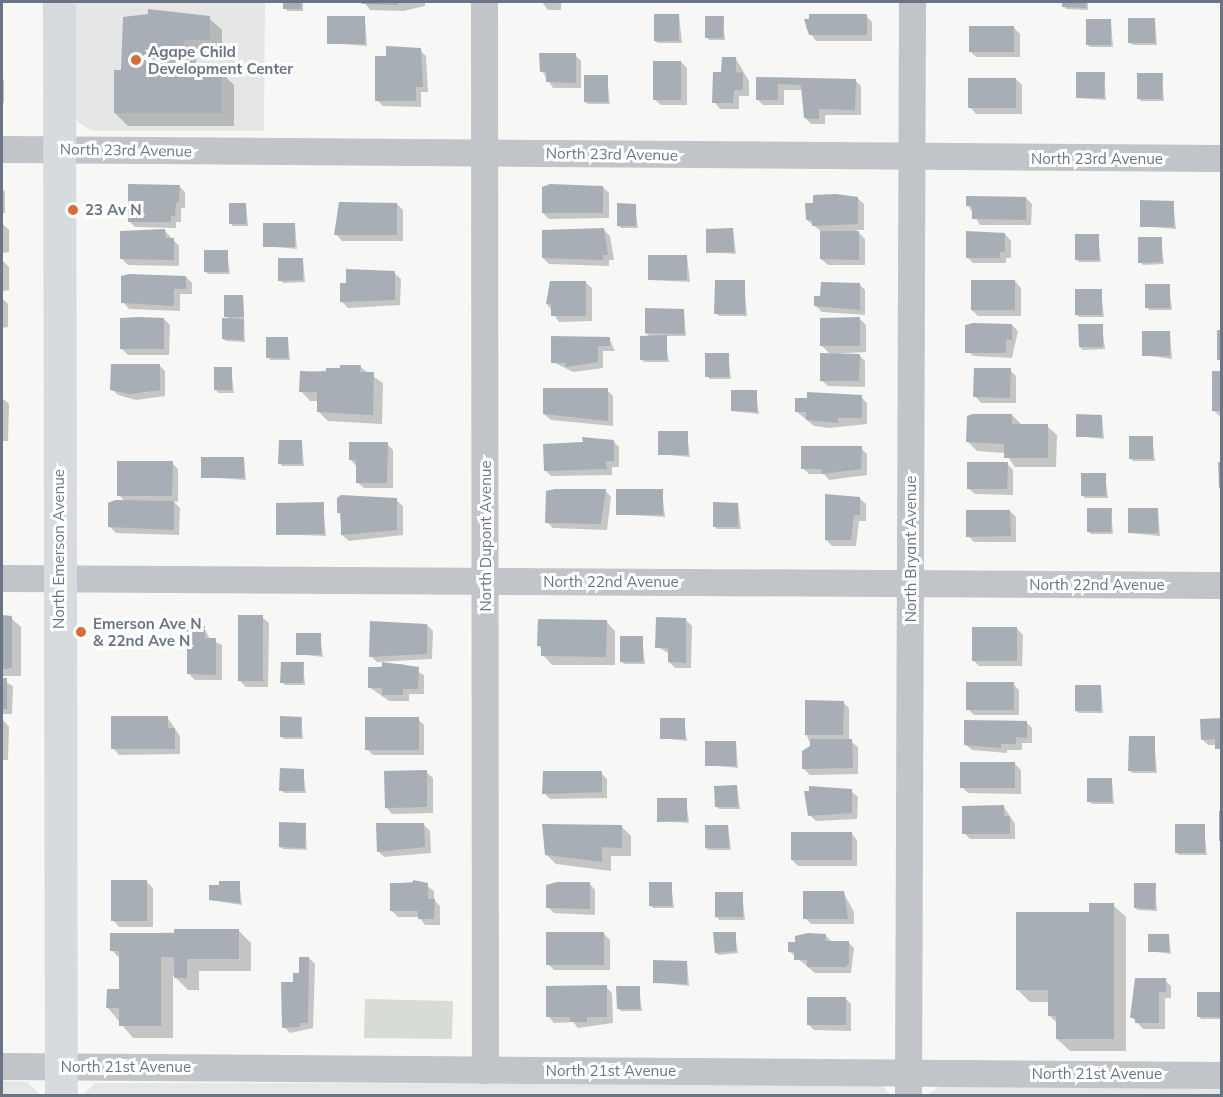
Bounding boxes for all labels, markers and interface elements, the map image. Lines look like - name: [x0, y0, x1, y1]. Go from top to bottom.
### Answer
- place label: Agape Child Development Center: [148, 42, 293, 77]
- marker: Agape Child Development Center: [129, 53, 143, 67]
- street label: North 23rd Avenue: [60, 140, 192, 160]
- street label: North 23rd Avenue: [546, 144, 678, 164]
- street label: North 23rd Avenue: [1031, 150, 1163, 168]
- place label: 23 Av N: [85, 201, 142, 219]
- marker: 23 Av N: [66, 203, 80, 217]
- street label: North Dupont Avenue: [477, 460, 495, 612]
- street label: North Emerson Avenue: [50, 469, 68, 629]
- street label: North Bryant Avenue: [902, 476, 920, 622]
- street label: North 22nd Avenue: [543, 573, 679, 591]
- street label: North 22nd Avenue: [1029, 576, 1165, 594]
- place label: Emerson Ave N & 22nd Ave N: [93, 614, 201, 649]
- marker: Emerson Ave N & 22nd Ave N: [74, 625, 88, 639]
- street label: North 21st Avenue: [61, 1058, 191, 1076]
- street label: North 21st Avenue: [546, 1062, 676, 1080]
- street label: North 21st Avenue: [1032, 1065, 1162, 1083]

